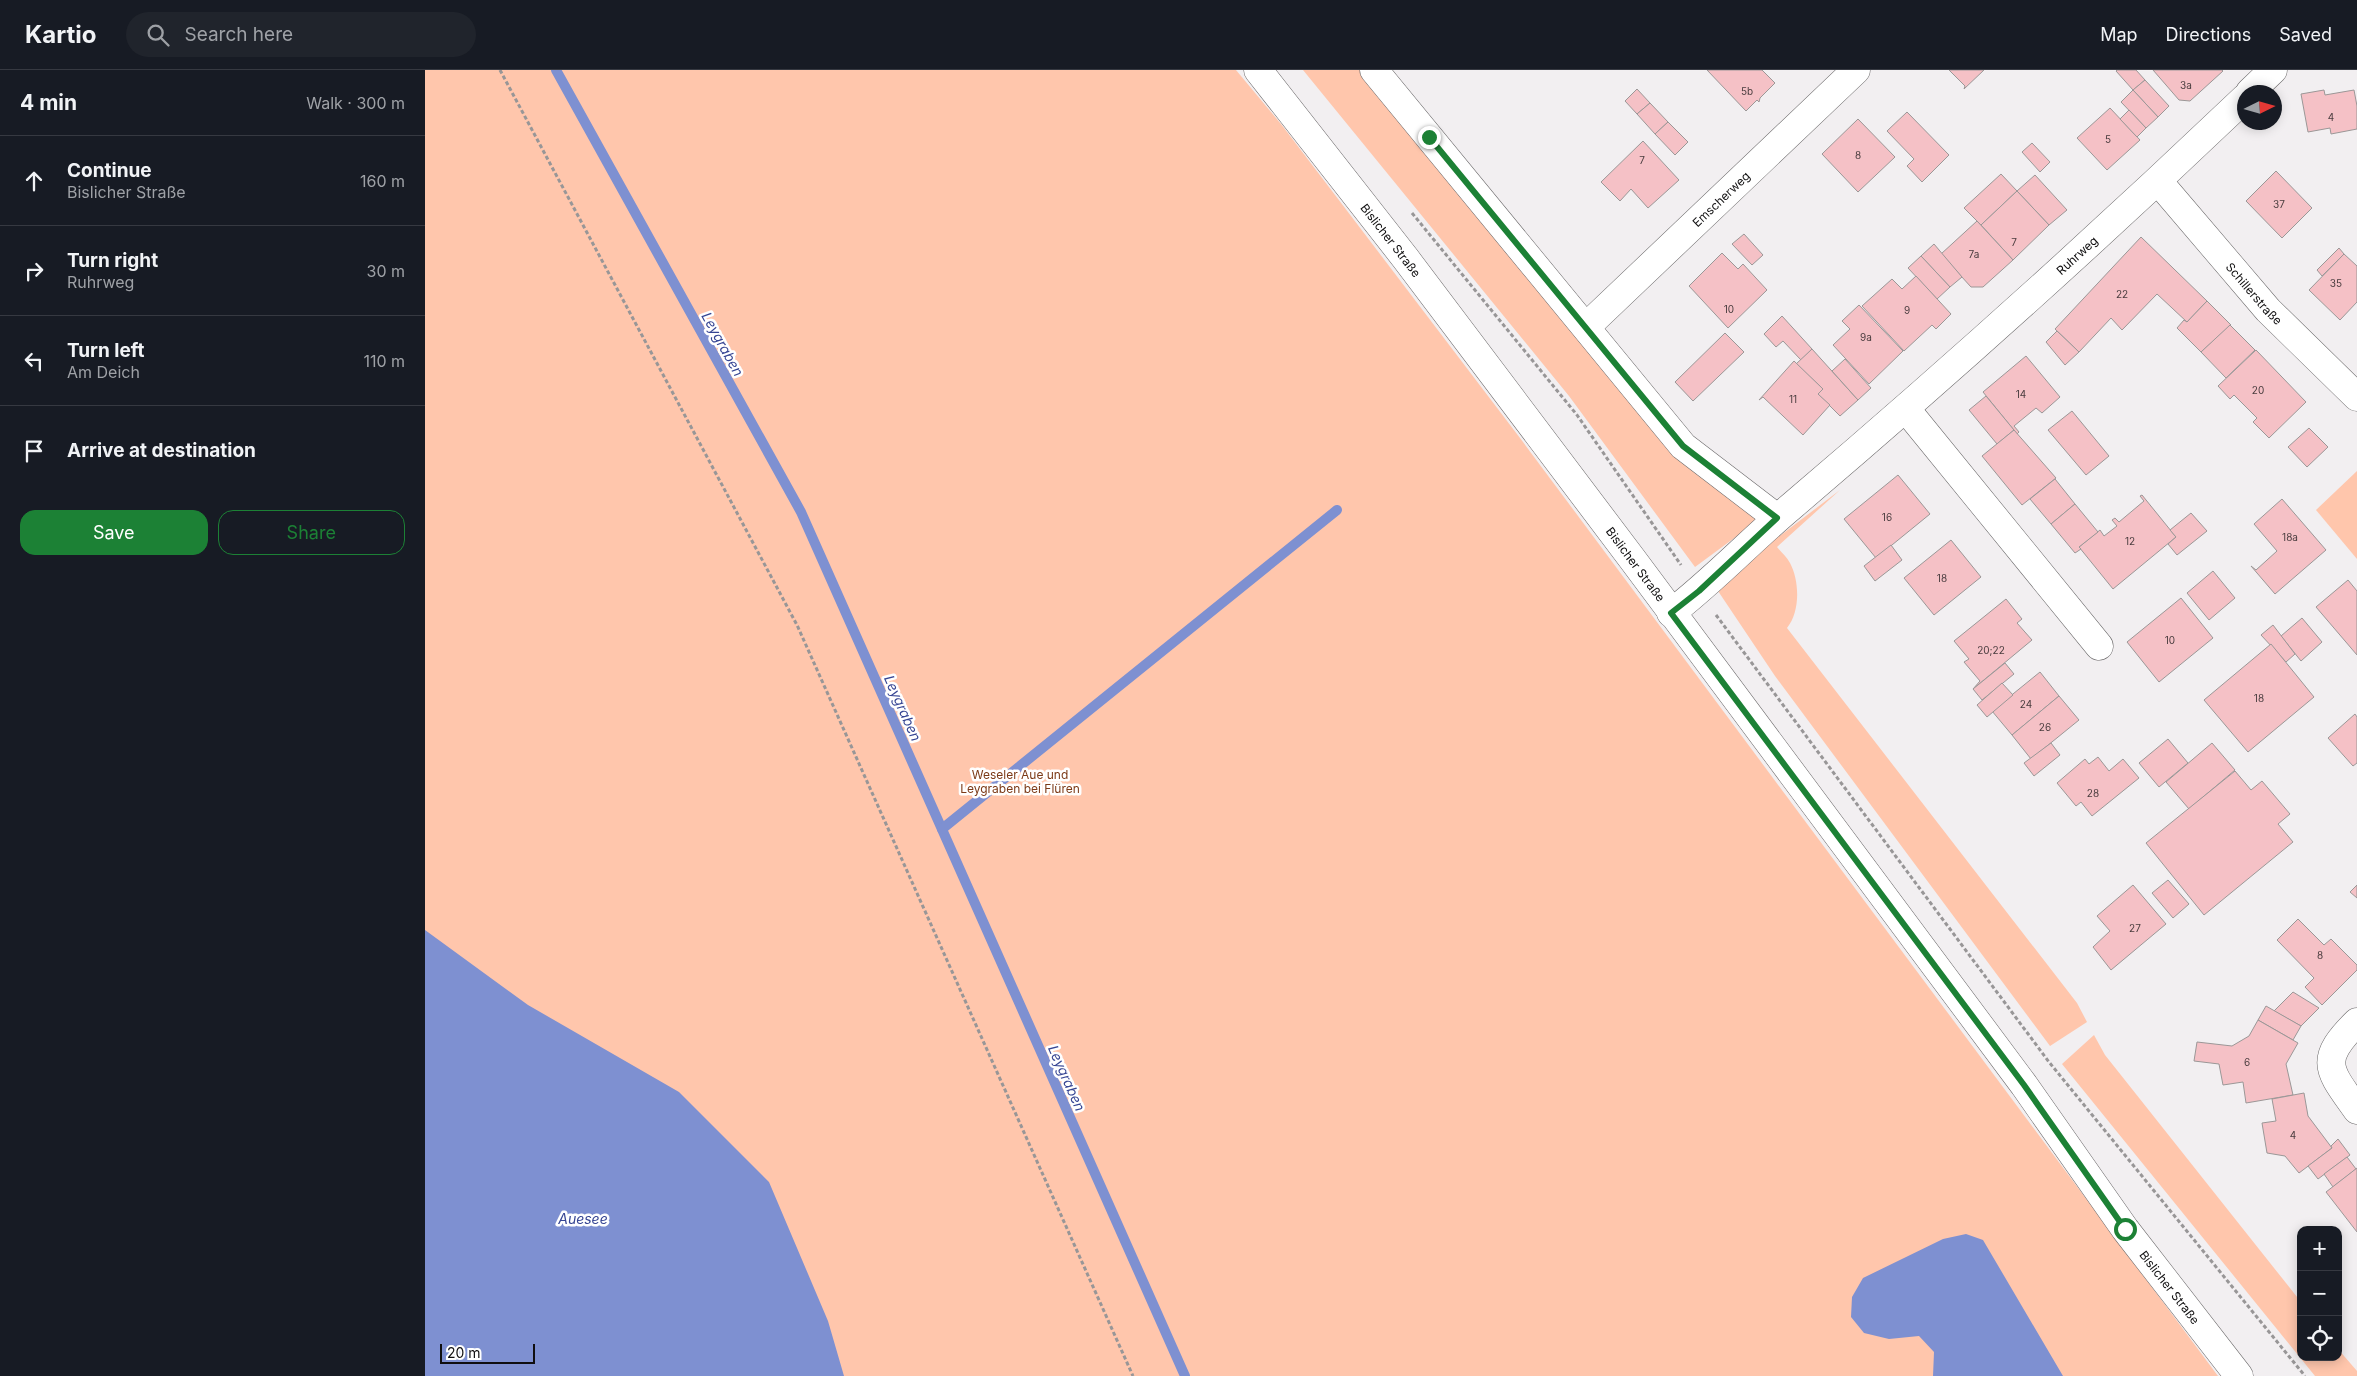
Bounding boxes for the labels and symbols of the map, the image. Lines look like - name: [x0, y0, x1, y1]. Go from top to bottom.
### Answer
- house number: 3a: [2180, 79, 2192, 91]
- house number: 5b: [1741, 85, 1753, 97]
- north arrow: [2237, 85, 2282, 130]
- house number: 4: [2328, 111, 2334, 123]
- route end: [1418, 126, 1441, 149]
- house number: 5: [2105, 133, 2111, 145]
- house number: 8: [1855, 149, 1861, 161]
- house number: 7: [1639, 154, 1645, 166]
- street label: Emscherweg: [1689, 168, 1753, 230]
- house number: 37: [2273, 198, 2285, 210]
- street label: Bislicher Straße: [1358, 200, 1424, 280]
- street label: Ruhrweg: [2053, 232, 2100, 278]
- house number: 7: [2011, 236, 2017, 248]
- house number: 7a: [1969, 248, 1979, 260]
- street label: Schillerstraße: [2223, 259, 2286, 328]
- house number: 35: [2330, 277, 2342, 289]
- house number: 22: [2116, 288, 2128, 300]
- house number: 10: [1724, 303, 1734, 315]
- house number: 9: [1904, 304, 1910, 316]
- water label: Leygraben: [698, 309, 748, 379]
- house number: 9a: [1860, 331, 1872, 343]
- house number: 20: [2252, 384, 2264, 396]
- house number: 14: [2016, 388, 2026, 400]
- house number: 11: [1789, 393, 1797, 405]
- house number: 16: [1882, 511, 1892, 523]
- street label: Bislicher Straße: [1603, 524, 1669, 604]
- house number: 18a: [2282, 531, 2298, 543]
- house number: 12: [2125, 535, 2135, 547]
- house number: 18: [1937, 572, 1947, 584]
- house number: 10: [2165, 634, 2175, 646]
- house number: 20;22: [1977, 644, 2005, 656]
- water label: Leygraben: [881, 672, 925, 744]
- house number: 18: [2254, 692, 2264, 704]
- house number: 24: [2020, 698, 2032, 710]
- house number: 26: [2039, 721, 2051, 733]
- park label: Weseler Aue und Leygraben bei Flüren: [960, 767, 1080, 796]
- house number: 28: [2087, 787, 2099, 799]
- house number: 27: [2129, 922, 2141, 934]
- house number: 8: [2317, 949, 2323, 961]
- water label: Leygraben: [1045, 1042, 1089, 1114]
- house number: 6: [2244, 1056, 2250, 1068]
- house number: 4: [2290, 1129, 2296, 1141]
- water label: Auesee: [557, 1210, 608, 1227]
- route start: [2114, 1218, 2137, 1241]
- street label: Bislicher Straße: [2137, 1247, 2203, 1327]
- scale bar: [440, 1341, 535, 1364]

